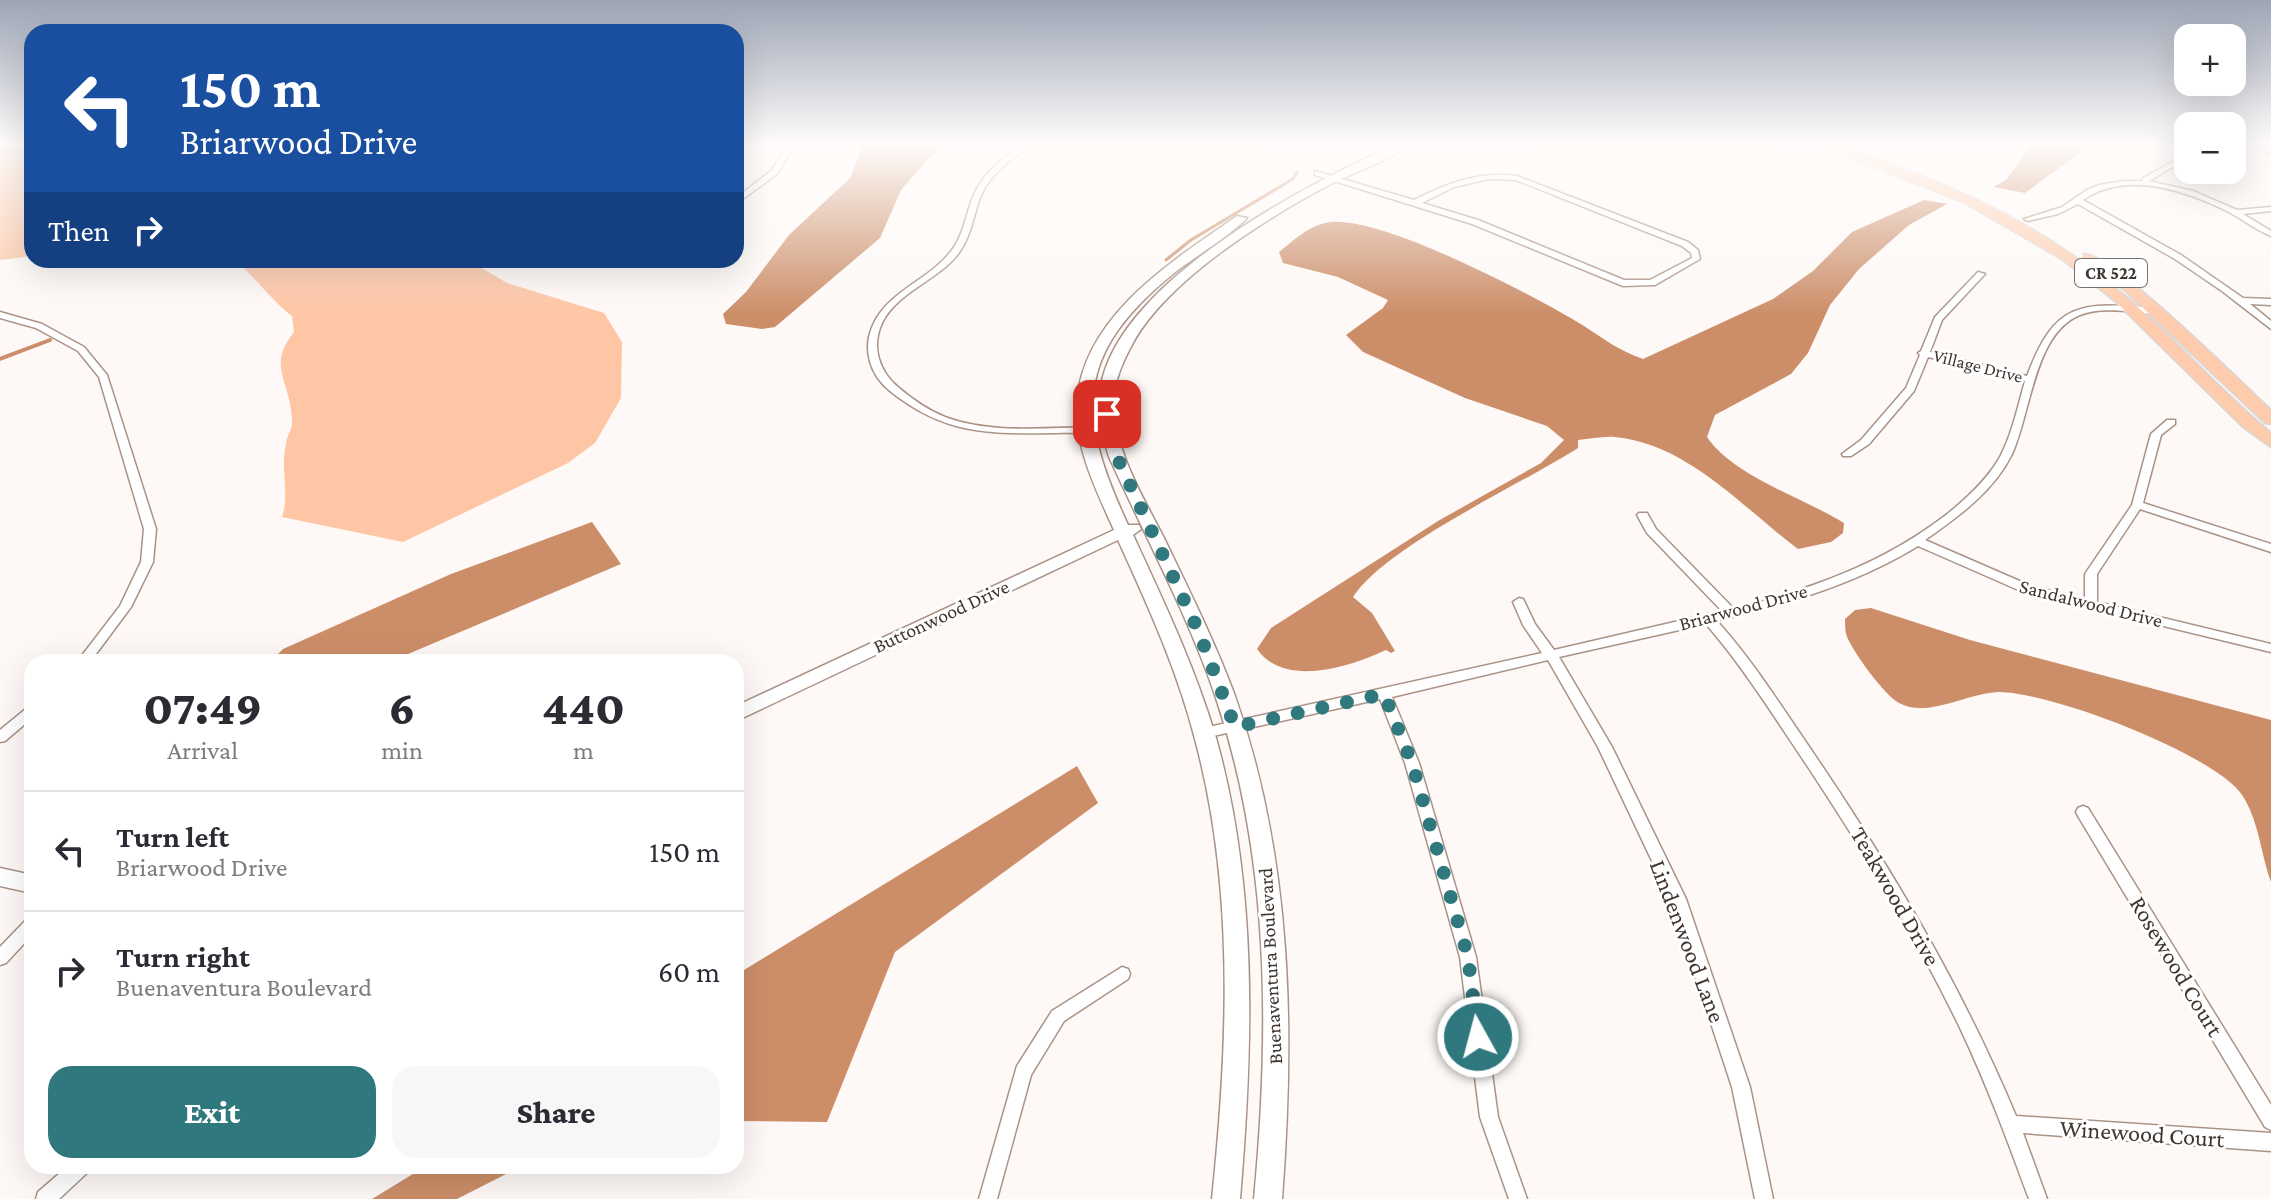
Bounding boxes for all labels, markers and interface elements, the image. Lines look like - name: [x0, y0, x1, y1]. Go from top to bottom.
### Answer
- map controls: [2174, 24, 2246, 184]
- button: +: [2174, 24, 2246, 96]
- icon: left: [48, 56, 152, 160]
- text: 150 m: [180, 57, 321, 119]
- button: −: [2174, 112, 2246, 184]
- text: Briarwood Drive: [180, 122, 417, 162]
- icon: right: [126, 208, 170, 252]
- text: Then: [48, 214, 110, 247]
- road number: CR 522: [2075, 259, 2147, 287]
- street label: Village Drive: [1931, 345, 2025, 387]
- pin: [1073, 380, 1141, 448]
- icon: arrive: [1085, 392, 1129, 436]
- street label: Buttonwood Drive: [870, 575, 1013, 657]
- street label: Sandalwood Drive: [2017, 575, 2165, 631]
- street label: Briarwood Drive: [1676, 579, 1810, 635]
- text: 07:49: [143, 681, 262, 734]
- text: 6: [389, 681, 415, 734]
- text: 440: [542, 681, 625, 734]
- text: Arrival: [167, 736, 238, 765]
- text: min: [381, 736, 423, 765]
- text: m: [573, 736, 594, 765]
- text: Turn left: [116, 820, 229, 853]
- street label: Teakwood Drive: [1845, 822, 1947, 970]
- icon: left: [48, 829, 92, 873]
- text: 150 m: [649, 835, 720, 868]
- text: Briarwood Drive: [116, 853, 287, 882]
- street label: Lindenwood Lane: [1645, 856, 1731, 1026]
- street label: Buenaventura Boulevard: [1254, 867, 1286, 1065]
- street label: Rosewood Court: [2125, 891, 2230, 1042]
- text: Turn right: [116, 940, 250, 973]
- icon: right: [48, 949, 92, 993]
- text: 60 m: [658, 955, 720, 988]
- text: Buenaventura Boulevard: [116, 973, 372, 1002]
- position arrow: [1436, 995, 1520, 1079]
- button: Exit: [48, 1066, 376, 1158]
- button: Share: [392, 1066, 720, 1158]
- street label: Winewood Court: [2059, 1114, 2226, 1152]

